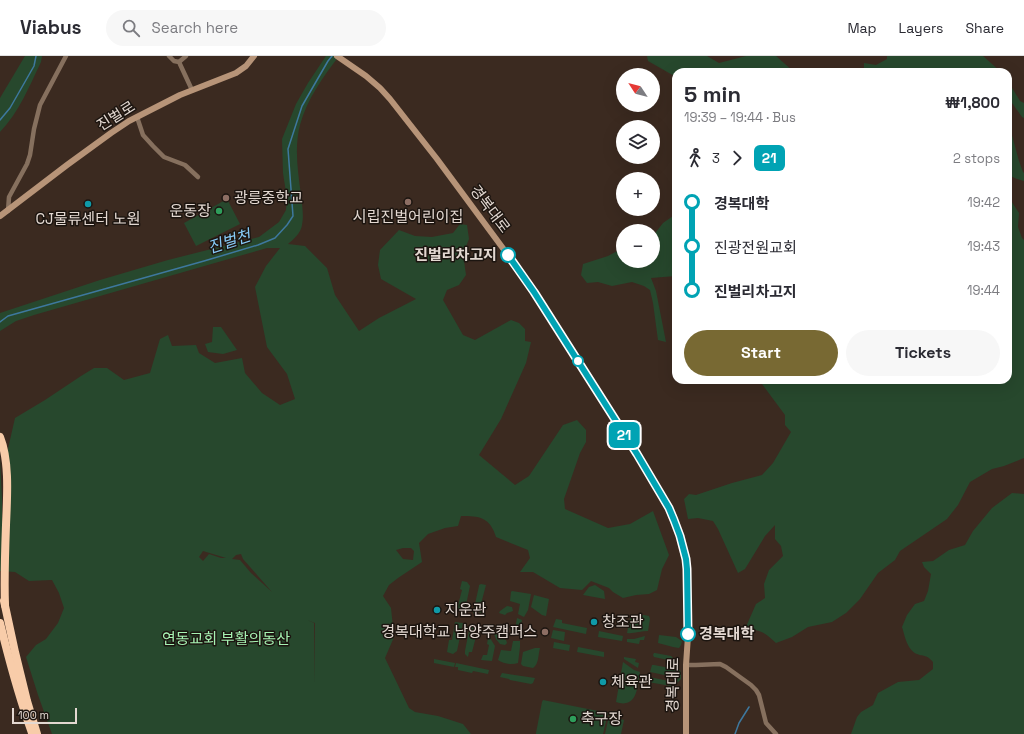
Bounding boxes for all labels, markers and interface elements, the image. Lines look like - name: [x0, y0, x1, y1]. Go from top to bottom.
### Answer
- search box: [106, 10, 386, 46]
- text: Viabus: [20, 15, 82, 40]
- icon: search: [120, 17, 142, 39]
- text: Search here: [152, 18, 238, 37]
- text: Map: [847, 19, 877, 37]
- text: Layers: [899, 19, 943, 37]
- text: Share: [965, 19, 1004, 37]
- north arrow: [616, 68, 660, 112]
- map controls: [616, 68, 660, 268]
- text: 5 min: [684, 80, 741, 108]
- text: ₩1,800: [945, 93, 1000, 112]
- street label: 진벌로: [93, 97, 138, 135]
- text: 19:39 – 19:44 · Bus: [684, 109, 796, 126]
- button: layers: [616, 120, 660, 164]
- icon: walk: [684, 147, 706, 169]
- icon: forward: [726, 147, 748, 169]
- text: 21: [762, 149, 777, 167]
- text: 3: [712, 150, 720, 167]
- text: 2 stops: [953, 150, 1000, 167]
- button: +: [616, 172, 660, 216]
- street label: 경복대로: [466, 181, 515, 236]
- place label: 광릉중학교: [234, 188, 303, 207]
- marker: 광릉중학교: [221, 193, 231, 203]
- text: 경복대학: [714, 194, 769, 213]
- text: 19:42: [967, 194, 1000, 211]
- marker: 시립진벌어린이집: [403, 197, 413, 207]
- marker: CJ물류센터 노원: [83, 199, 93, 209]
- place label: 운동장: [170, 201, 211, 220]
- marker: 운동장: [214, 206, 224, 216]
- place label: 시립진벌어린이집: [353, 207, 463, 226]
- place label: CJ물류센터 노원: [35, 209, 141, 228]
- water label: 진벌천: [205, 224, 256, 258]
- button: −: [616, 224, 660, 268]
- text: 진광전원교회: [714, 238, 797, 257]
- text: 19:43: [967, 238, 1000, 255]
- place label: 진벌리차고지: [414, 245, 497, 264]
- marker: 진벌리차고지: [500, 247, 516, 263]
- text: 진벌리차고지: [714, 282, 797, 301]
- text: 19:44: [967, 282, 1000, 299]
- button: Start: [684, 330, 838, 376]
- button: Tickets: [846, 330, 1000, 376]
- unlabelled marker: [572, 355, 584, 367]
- line badge: 21: [606, 422, 642, 448]
- text: 21: [617, 426, 631, 444]
- place label: 지운관: [445, 600, 487, 619]
- marker: 지운관: [432, 605, 442, 615]
- place label: 창조관: [602, 612, 644, 631]
- marker: 창조관: [589, 617, 599, 627]
- place label: 경복대학교 남양주캠퍼스: [381, 622, 537, 641]
- place label: 경복대학: [699, 624, 754, 643]
- marker: 경복대학: [680, 626, 696, 642]
- marker: 경복대학교 남양주캠퍼스: [540, 627, 550, 637]
- park label: 연동교회 부활의동산: [162, 629, 290, 648]
- street label: 경복대로: [663, 657, 682, 713]
- place label: 체육관: [611, 672, 653, 691]
- marker: 체육관: [598, 677, 608, 687]
- scale bar: [12, 706, 77, 725]
- text: 100 m: [18, 708, 49, 722]
- place label: 축구장: [581, 709, 623, 728]
- marker: 축구장: [568, 714, 578, 724]

